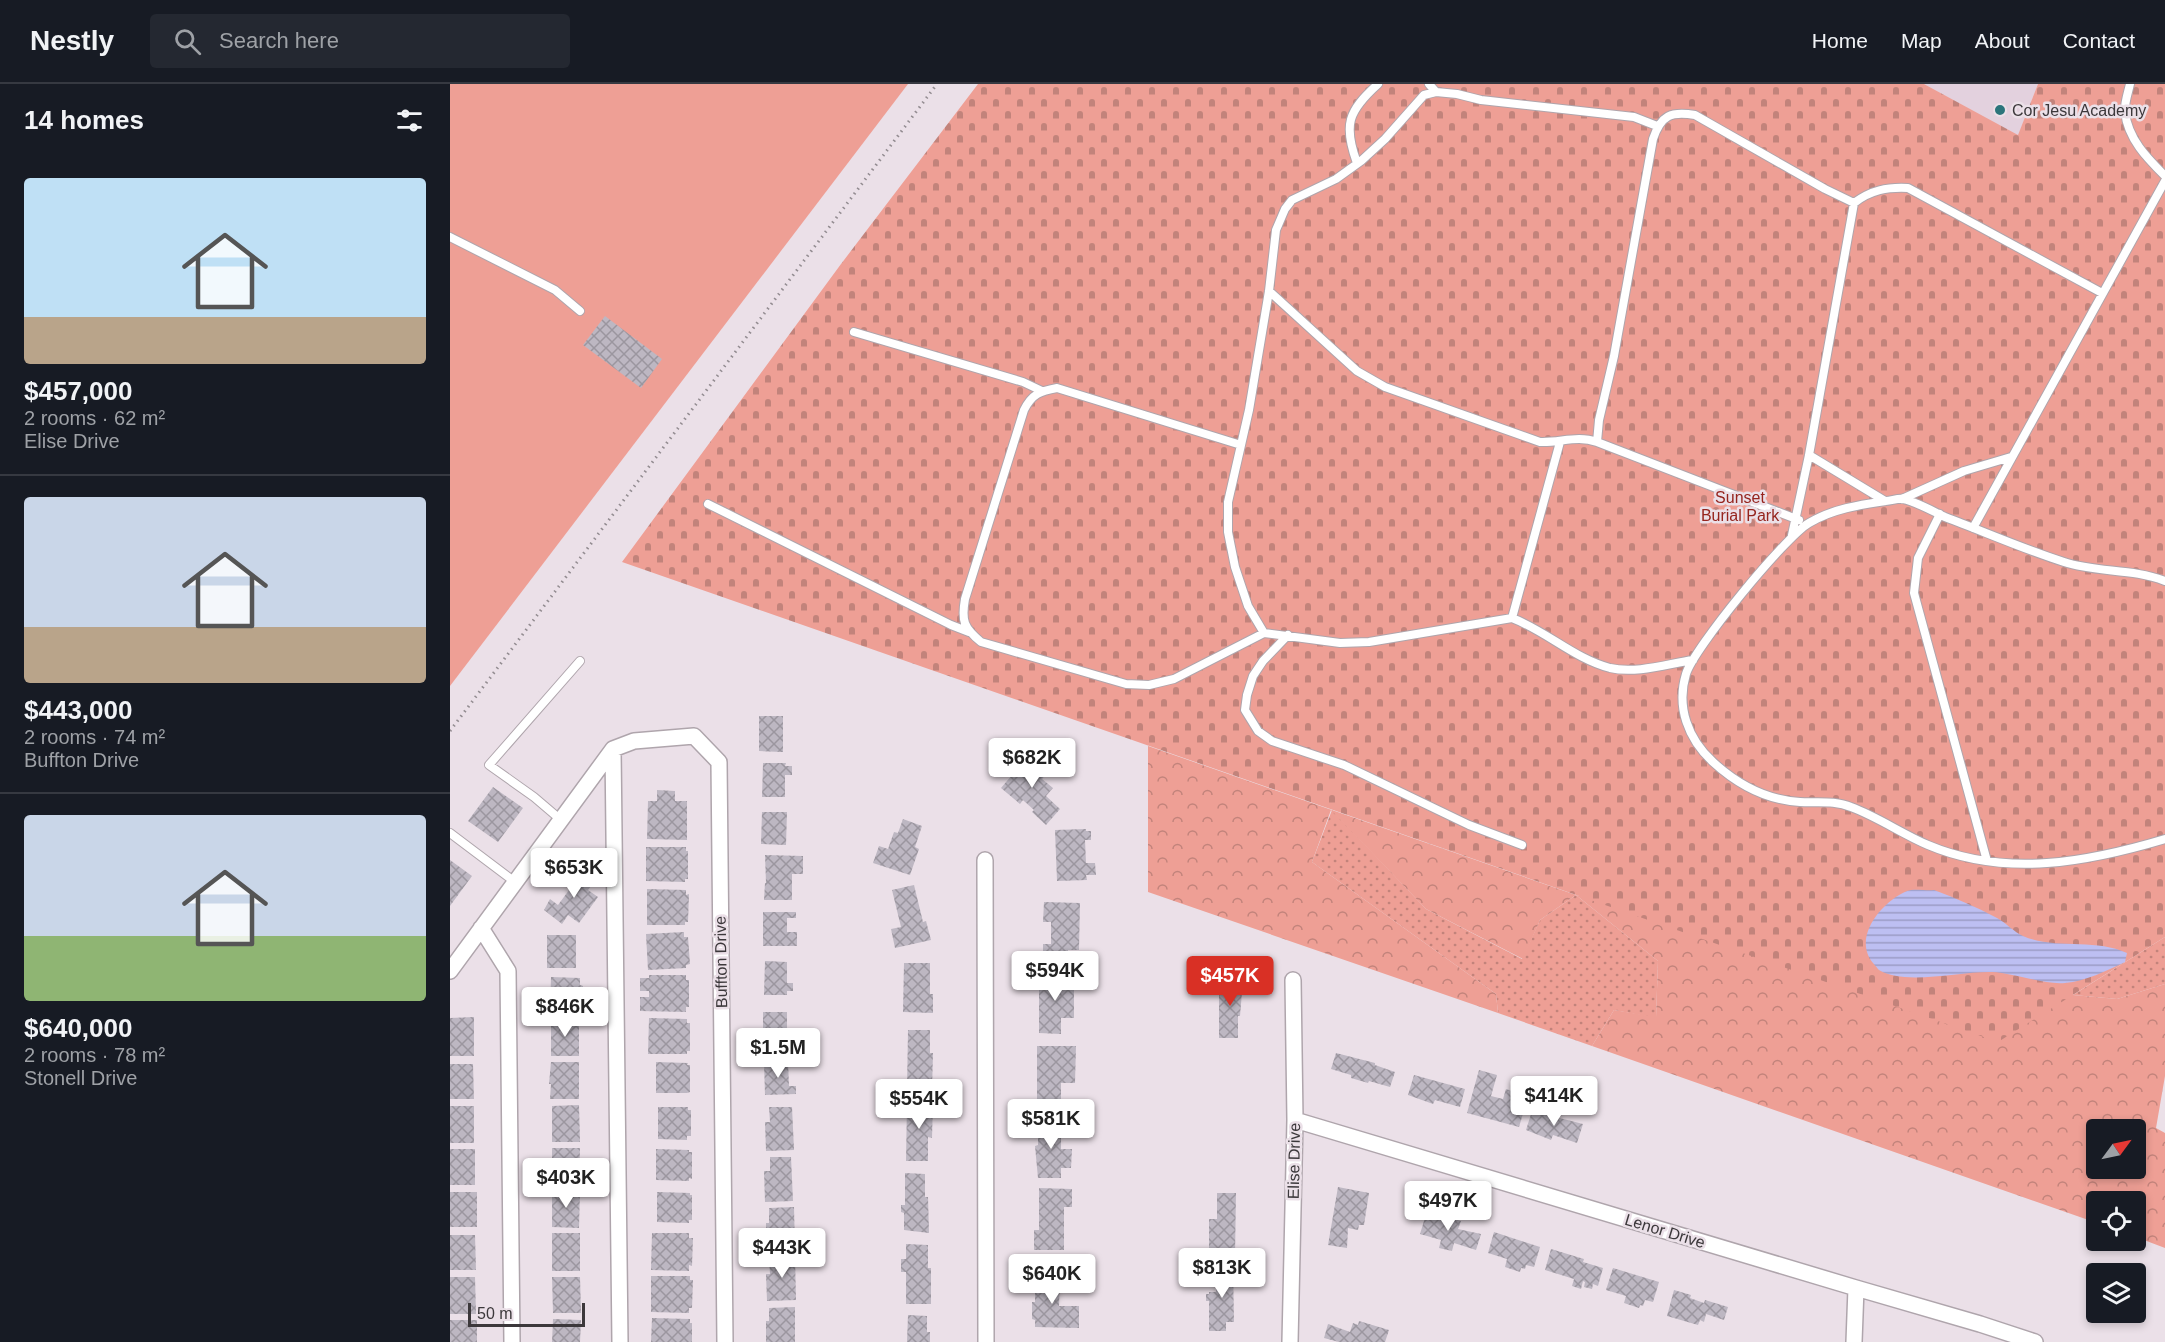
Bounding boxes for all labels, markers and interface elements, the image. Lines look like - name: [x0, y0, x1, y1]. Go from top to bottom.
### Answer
- search box: [150, 14, 570, 68]
- text: Nestly: [30, 25, 114, 56]
- icon: search: [171, 25, 204, 58]
- text: Search here: [219, 28, 339, 53]
- text: Home: [1812, 29, 1868, 52]
- text: Map: [1901, 29, 1942, 52]
- text: About: [1975, 29, 2030, 52]
- text: Contact: [2063, 29, 2135, 52]
- place label: Cor Jesu Academy: [2012, 102, 2146, 119]
- marker: Cor Jesu Academy: [1993, 103, 2007, 117]
- icon: filters: [393, 104, 426, 137]
- text: 14 homes: [24, 105, 144, 135]
- icon: home: [171, 217, 279, 325]
- text: $457,000: [24, 376, 132, 406]
- text: 2 rooms · 62 m²: [24, 407, 165, 429]
- text: Elise Drive: [24, 430, 120, 452]
- park label: Sunset Burial Park: [1701, 489, 1780, 524]
- icon: home: [171, 536, 279, 644]
- text: $443,000: [24, 695, 132, 725]
- text: 2 rooms · 74 m²: [24, 726, 165, 748]
- pin: $682K: [990, 738, 1074, 789]
- text: $682K: [1003, 746, 1061, 768]
- text: Buffton Drive: [24, 749, 139, 771]
- pin: $653K: [532, 848, 616, 899]
- icon: home: [171, 854, 279, 962]
- text: $653K: [545, 856, 603, 878]
- street label: Buffton Drive: [712, 916, 730, 1008]
- pin: $594K: [1013, 951, 1097, 1002]
- pin: $457K: [1188, 956, 1272, 1007]
- text: $594K: [1026, 959, 1084, 981]
- text: $457K: [1201, 964, 1259, 986]
- pin: $846K: [523, 987, 607, 1038]
- text: $846K: [536, 995, 594, 1017]
- text: $640,000: [24, 1013, 132, 1043]
- pin: $1.5M: [736, 1028, 820, 1079]
- text: $1.5M: [750, 1036, 806, 1058]
- text: 2 rooms · 78 m²: [24, 1044, 165, 1066]
- text: Stonell Drive: [24, 1067, 137, 1089]
- pin: $414K: [1512, 1076, 1596, 1127]
- pin: $554K: [877, 1079, 961, 1130]
- text: $414K: [1525, 1084, 1583, 1106]
- text: $554K: [890, 1087, 948, 1109]
- pin: $581K: [1009, 1099, 1093, 1150]
- text: $581K: [1022, 1107, 1080, 1129]
- north arrow: [2086, 1119, 2146, 1179]
- map controls: [2086, 1119, 2146, 1323]
- street label: Elise Drive: [1285, 1123, 1303, 1199]
- pin: $403K: [524, 1158, 608, 1209]
- text: $403K: [537, 1166, 595, 1188]
- pin: $497K: [1406, 1181, 1490, 1232]
- text: $497K: [1419, 1189, 1477, 1211]
- button: locate: [2086, 1191, 2146, 1251]
- street label: Lenor Drive: [1623, 1211, 1707, 1251]
- pin: $443K: [740, 1228, 824, 1279]
- text: $443K: [753, 1236, 811, 1258]
- pin: $813K: [1180, 1248, 1264, 1299]
- pin: $640K: [1010, 1254, 1094, 1305]
- text: $813K: [1193, 1256, 1251, 1278]
- text: $640K: [1023, 1262, 1081, 1284]
- button: layers: [2086, 1263, 2146, 1323]
- scale bar: [468, 1300, 585, 1328]
- text: 50 m: [477, 1305, 513, 1322]

